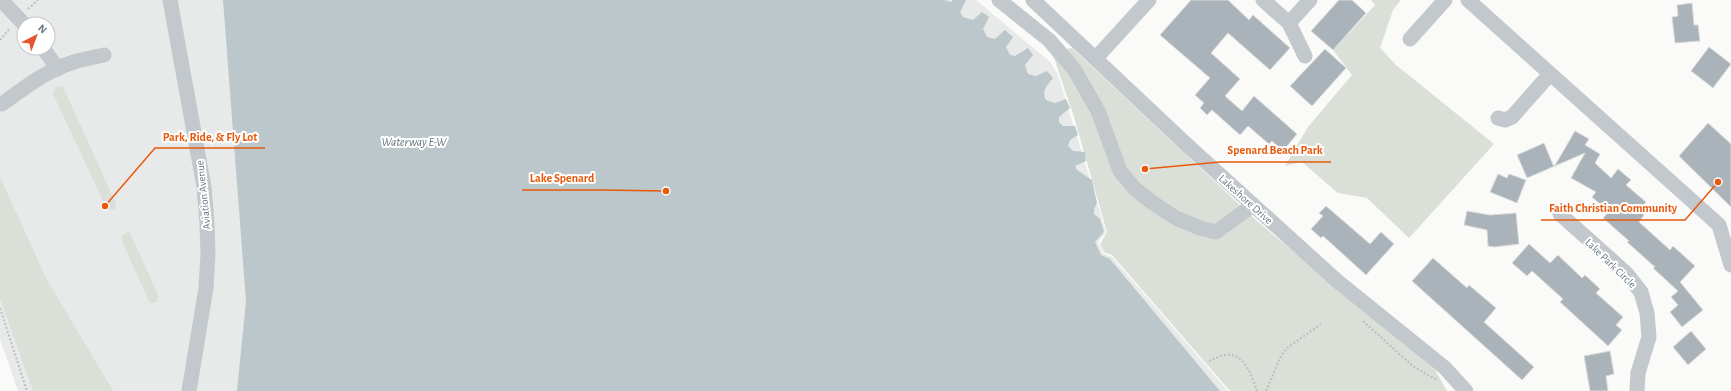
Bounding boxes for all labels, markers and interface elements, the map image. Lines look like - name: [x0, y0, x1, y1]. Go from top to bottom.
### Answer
- north arrow: [16, 16, 56, 56]
- text: N: [36, 22, 49, 36]
- callout: Park, Ride, & Fly Lot: [155, 124, 265, 148]
- text: Park, Ride, & Fly Lot: [163, 131, 257, 144]
- water label: Waterway E-W: [381, 136, 447, 148]
- callout: Spenard Beach Park: [1220, 138, 1331, 162]
- text: Spenard Beach Park: [1227, 144, 1323, 156]
- street label: Aviation Avenue: [194, 160, 213, 230]
- callout: Lake Spenard: [522, 166, 602, 190]
- text: Lake Spenard: [530, 172, 595, 184]
- street label: Lakeshore Drive: [1217, 173, 1275, 226]
- callout: Faith Christian Community: [1541, 196, 1685, 220]
- text: Faith Christian Community: [1549, 202, 1678, 215]
- street label: Lake Park Circle: [1583, 236, 1638, 290]

